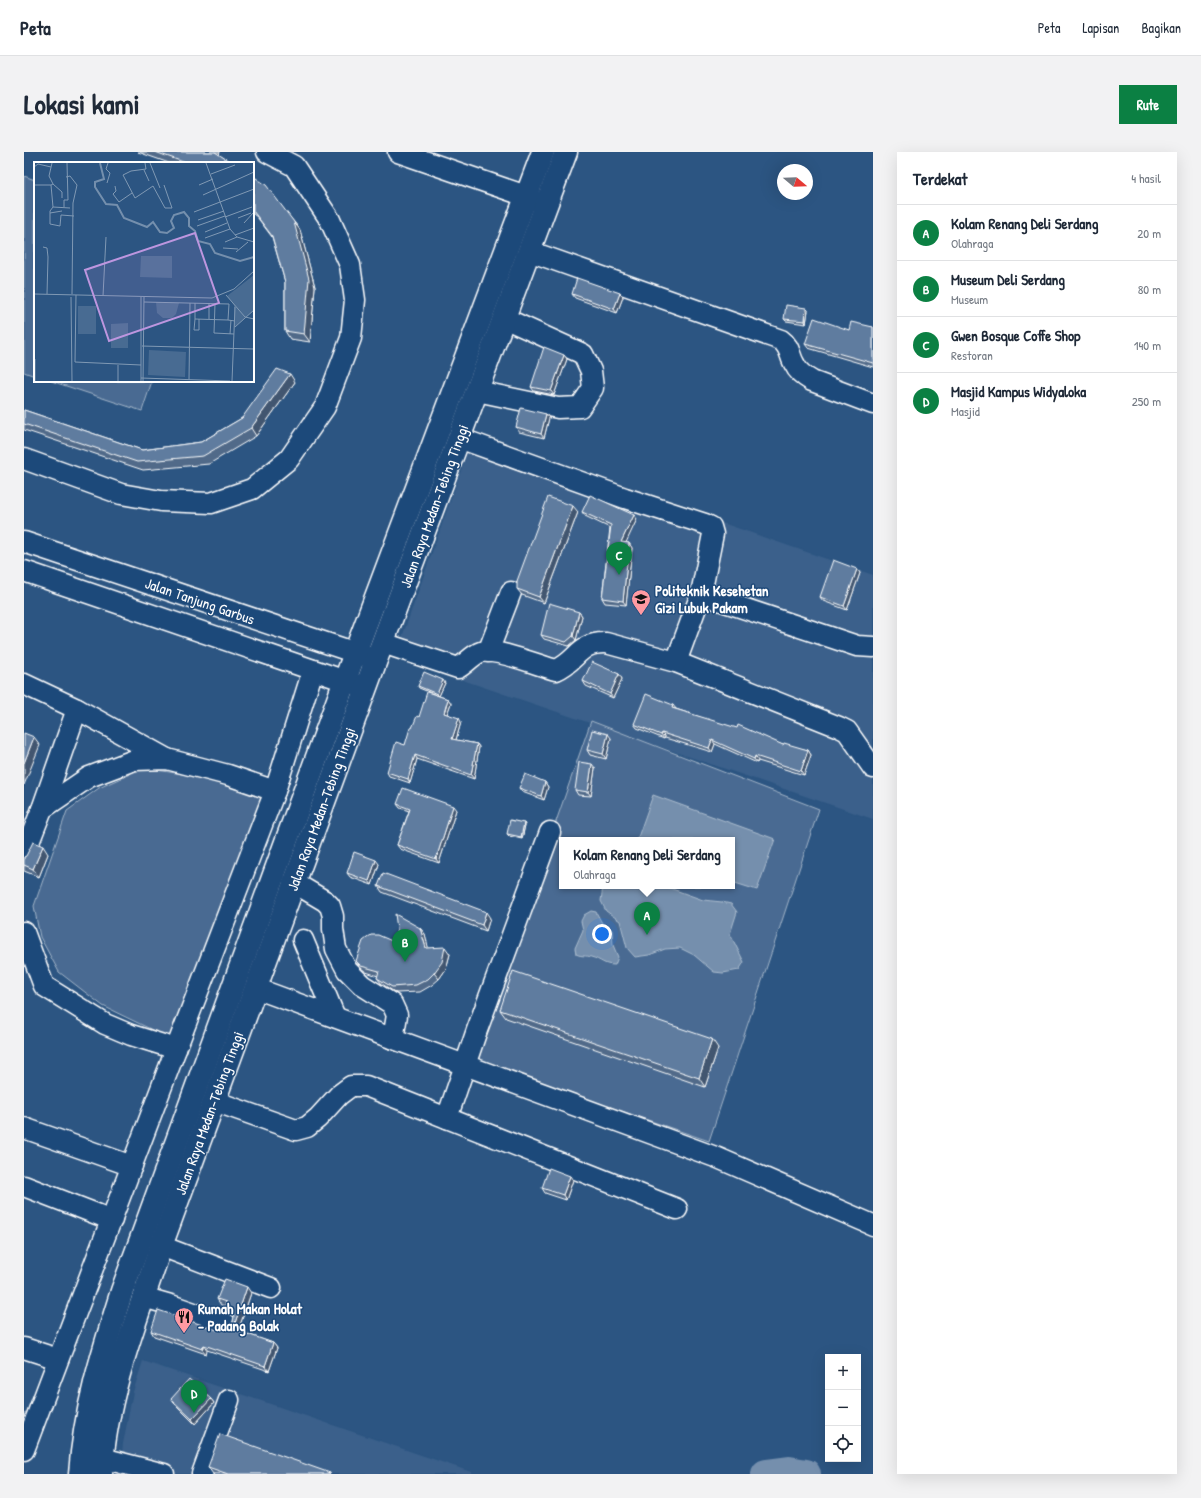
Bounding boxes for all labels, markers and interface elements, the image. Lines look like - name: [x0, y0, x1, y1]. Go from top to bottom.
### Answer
- text: Peta: [20, 15, 51, 41]
- text: Peta: [1038, 18, 1060, 37]
- text: Lapisan: [1082, 18, 1119, 37]
- text: Bagikan: [1141, 18, 1181, 37]
- text: Lokasi kami: [24, 85, 140, 123]
- button: Rute: [1119, 85, 1177, 124]
- inset map: [34, 162, 254, 382]
- north arrow: [777, 164, 813, 200]
- text: Terdekat: [913, 167, 967, 190]
- text: 4 hasil: [1131, 169, 1161, 187]
- text: Kolam Renang Deli Serdang: [951, 213, 1098, 234]
- text: A: [923, 224, 929, 242]
- text: 20 m: [1137, 224, 1161, 242]
- text: Olahraga: [951, 234, 993, 252]
- text: Museum Deli Serdang: [951, 269, 1065, 290]
- text: B: [923, 280, 929, 298]
- text: 80 m: [1138, 280, 1161, 298]
- text: Museum: [951, 290, 988, 308]
- text: Gwen Bosque Coffe Shop: [951, 325, 1080, 346]
- text: C: [922, 336, 930, 354]
- text: 140 m: [1134, 336, 1161, 354]
- text: Restoran: [951, 346, 993, 364]
- text: Masjid Kampus Widyaloka: [951, 381, 1086, 402]
- text: D: [923, 392, 929, 410]
- text: 250 m: [1132, 392, 1161, 410]
- text: Masjid: [951, 402, 980, 420]
- street label: Jalan Raya Medan-Tebing Tinggi: [395, 421, 473, 591]
- pin: C: [606, 542, 632, 575]
- street label: Jalan Tanjung Garbus: [142, 572, 258, 630]
- place label: Politeknik Kesehetan Gizi Lubuk Pakam: [655, 580, 769, 618]
- school or university icon: Politeknik Kesehetan Gizi Lubuk Pakam: [630, 588, 652, 616]
- street label: Jalan Raya Medan-Tebing Tinggi: [282, 724, 360, 894]
- popup: [559, 837, 735, 889]
- text: Kolam Renang Deli Serdang: [573, 844, 721, 865]
- text: Olahraga: [573, 865, 616, 883]
- pin: A: [634, 902, 660, 935]
- your location: [592, 924, 612, 944]
- pin: B: [392, 929, 418, 962]
- street label: Jalan Raya Medan-Tebing Tinggi: [170, 1028, 248, 1198]
- place label: Rumah Makan Holat - Padang Bolak: [198, 1298, 303, 1337]
- restaurant icon: Rumah Makan Holat - Padang Bolak: [173, 1306, 195, 1334]
- map controls: [825, 1354, 861, 1462]
- button: +: [825, 1354, 861, 1390]
- pin: D: [181, 1380, 207, 1413]
- button: −: [825, 1390, 861, 1426]
- button: locate: [825, 1426, 861, 1462]

